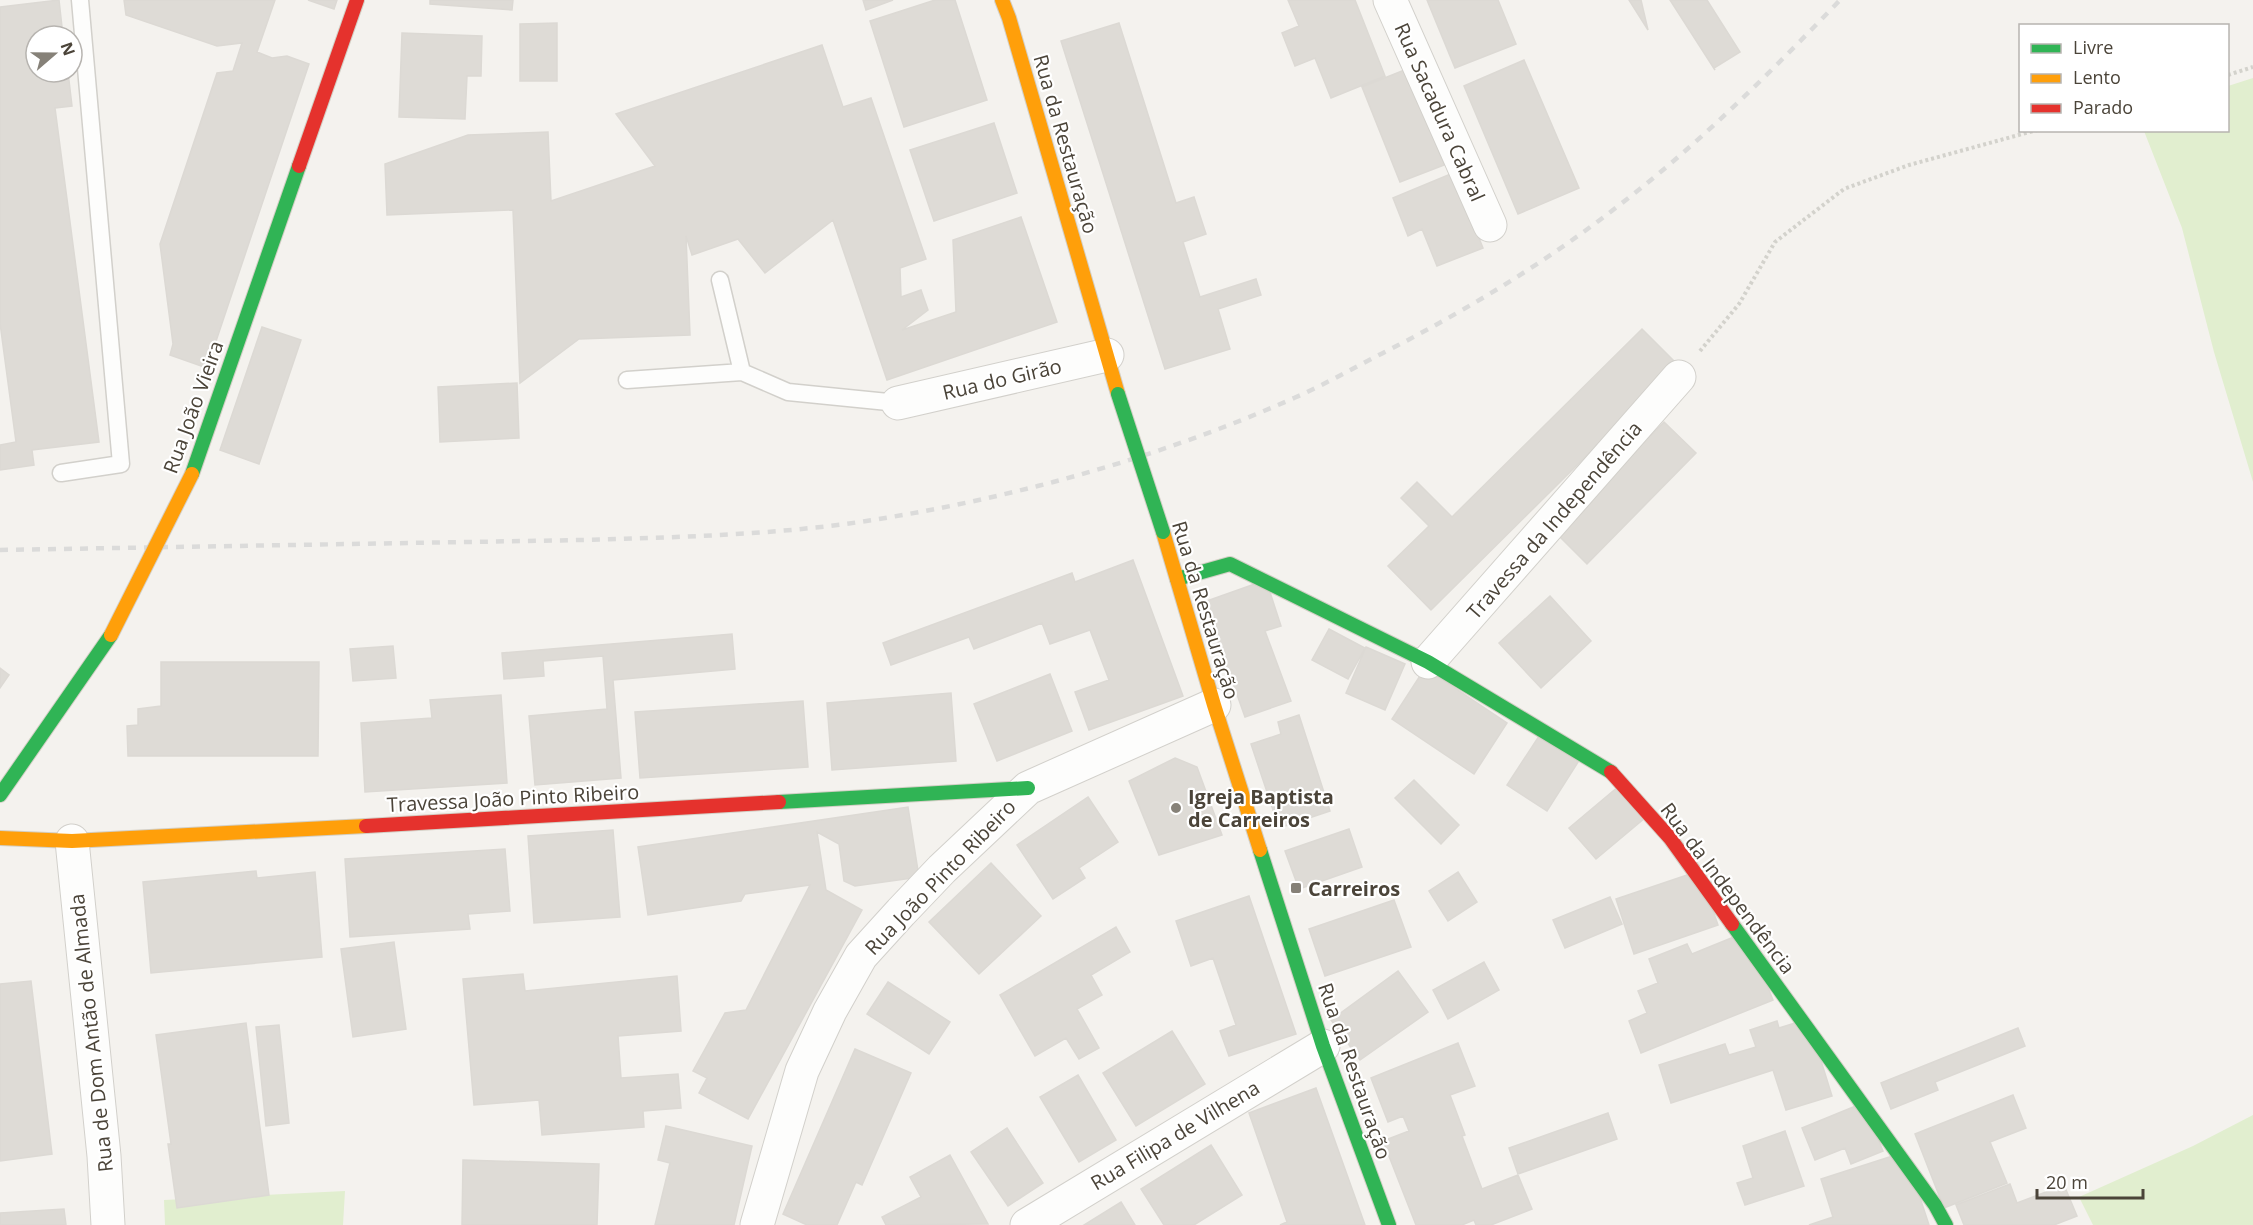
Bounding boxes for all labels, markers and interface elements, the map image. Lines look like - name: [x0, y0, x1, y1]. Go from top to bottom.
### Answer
- street label: Rua Sacadura Cabral: [1388, 18, 1492, 206]
- north arrow: [24, 24, 84, 84]
- legend: [2019, 24, 2229, 132]
- text: Livre: [2073, 35, 2113, 59]
- text: N: [56, 39, 81, 59]
- street label: Rua da Restauração: [1028, 51, 1104, 237]
- text: Lento: [2073, 65, 2121, 89]
- text: Parado: [2073, 95, 2133, 119]
- street label: Rua João Vieira: [157, 337, 229, 477]
- street label: Rua do Girão: [940, 352, 1064, 406]
- street label: Travessa da Independência: [1461, 415, 1647, 625]
- street label: Rua da Restauração: [1166, 518, 1246, 702]
- street label: Travessa João Pinto Ribeiro: [386, 778, 640, 818]
- place label: Igreja Baptista de Carreiros: [1188, 783, 1334, 833]
- street label: Rua João Pinto Ribeiro: [859, 793, 1021, 961]
- street label: Rua da Independência: [1655, 797, 1801, 979]
- marker: Igreja Baptista de Carreiros: [1169, 801, 1183, 815]
- place label: Carreiros: [1308, 875, 1400, 902]
- marker: Carreiros: [1289, 881, 1303, 895]
- street label: Rua de Dom Antão de Almada: [63, 893, 119, 1173]
- street label: Rua da Restauração: [1312, 979, 1398, 1163]
- street label: Rua Filipa de Vilhena: [1086, 1074, 1264, 1196]
- scale bar: [2037, 1162, 2144, 1200]
- text: 20 m: [2046, 1170, 2088, 1194]

